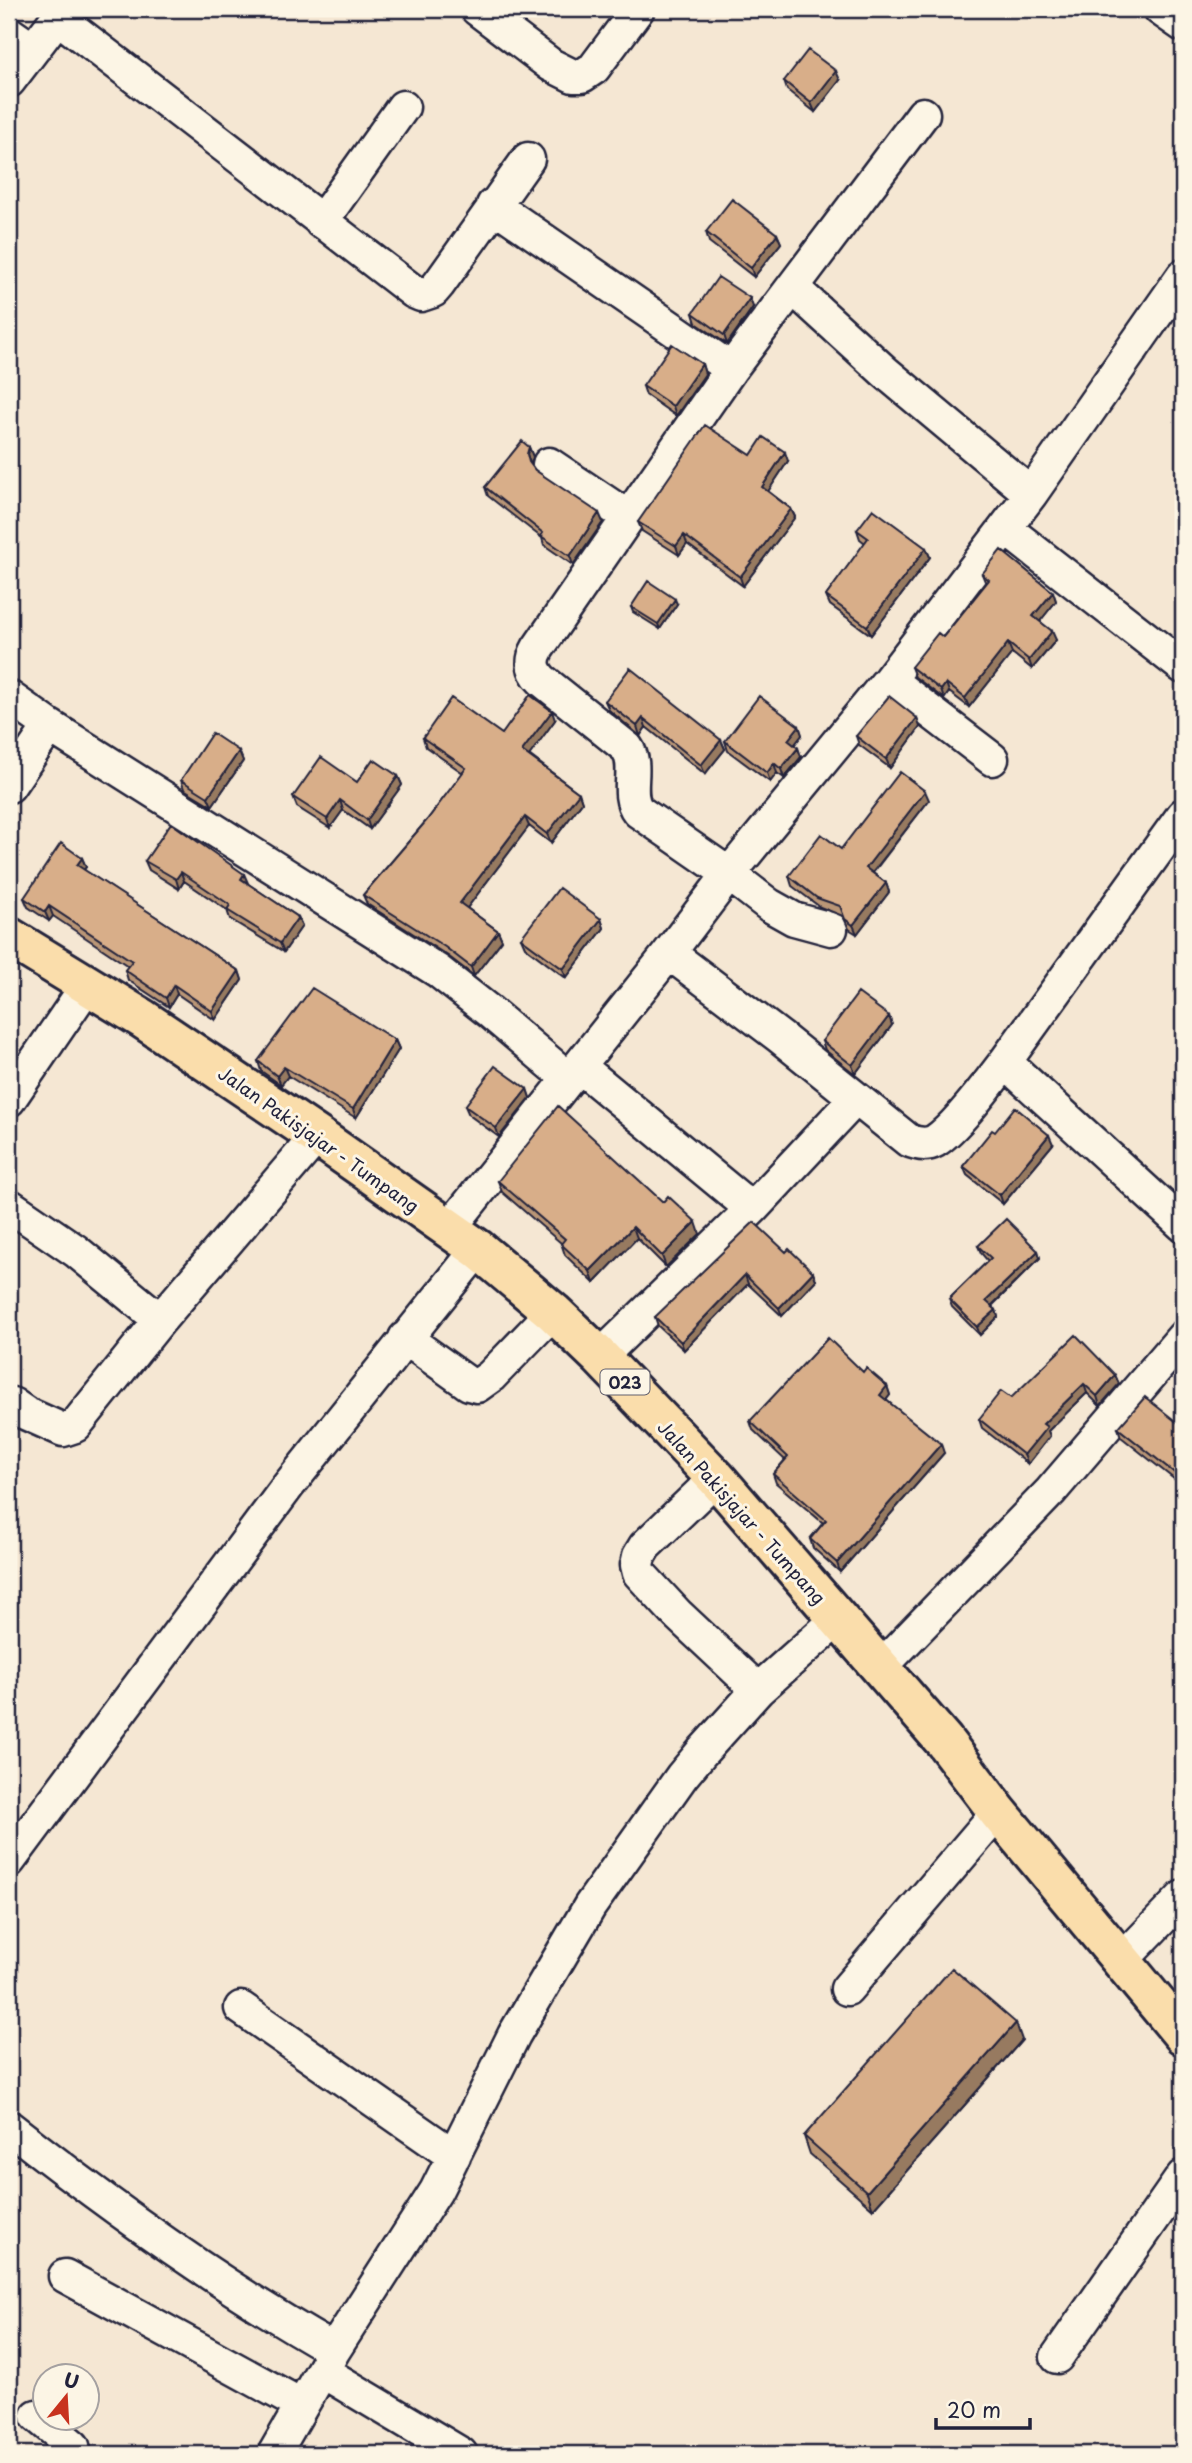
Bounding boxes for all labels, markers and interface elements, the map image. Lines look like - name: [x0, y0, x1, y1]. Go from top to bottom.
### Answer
- street label: Jalan Pakisjajar - Tumpang: [213, 1059, 425, 1219]
- road number: 023: [600, 1370, 650, 1394]
- street label: Jalan Pakisjajar - Tumpang: [652, 1414, 832, 1610]
- north arrow: [32, 2362, 102, 2432]
- text: U: [60, 2364, 83, 2395]
- scale bar: [936, 2386, 1031, 2430]
- text: 20 m: [947, 2393, 1001, 2425]

